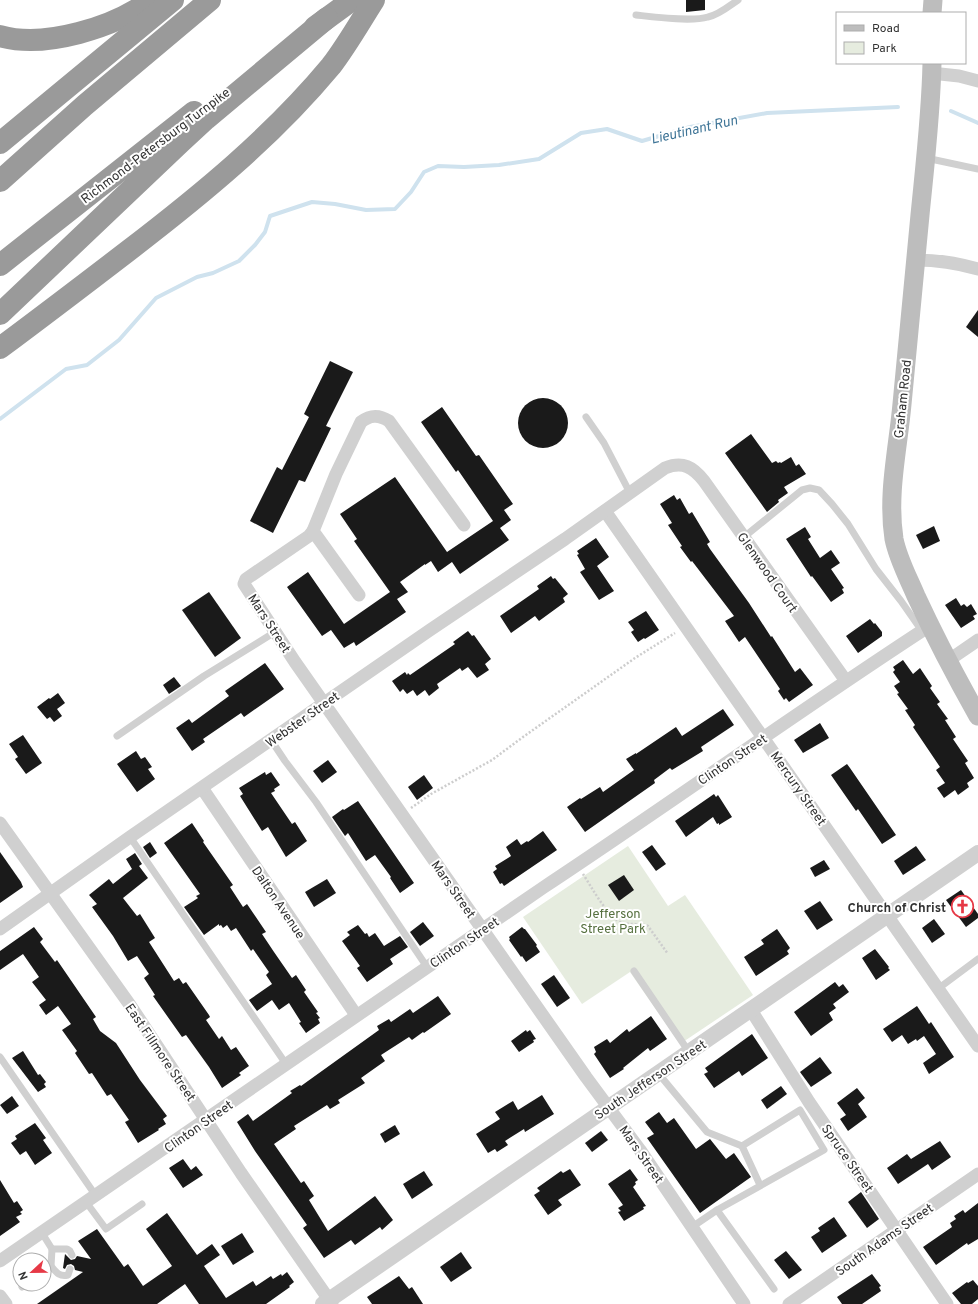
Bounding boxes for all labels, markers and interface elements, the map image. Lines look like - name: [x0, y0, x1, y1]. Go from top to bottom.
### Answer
- legend: [836, 12, 966, 64]
- text: Road: [872, 21, 900, 37]
- text: Park: [872, 41, 897, 57]
- street label: Richmond-Petersburg Turnpike: [78, 85, 234, 208]
- water label: Lieutinant Run: [649, 112, 740, 149]
- street label: Graham Road: [892, 359, 916, 439]
- street label: Glenwood Court: [733, 530, 800, 616]
- street label: Mars Street: [243, 592, 293, 657]
- street label: Webster Street: [263, 689, 343, 752]
- street label: Clinton Street: [695, 732, 771, 790]
- street label: Mercury Street: [766, 749, 829, 829]
- street label: Mars Street: [427, 858, 478, 922]
- street label: Dalton Avenue: [247, 864, 308, 942]
- church icon: Church of Christ: [949, 894, 975, 920]
- place label: Church of Christ: [848, 901, 946, 917]
- park label: Jefferson Street Park: [580, 907, 646, 938]
- street label: Clinton Street: [427, 915, 503, 973]
- street label: East Fillmore Street: [121, 1001, 198, 1105]
- street label: South Jefferson Street: [592, 1037, 710, 1124]
- street label: Clinton Street: [162, 1098, 237, 1157]
- street label: Spruce Street: [817, 1122, 876, 1196]
- street label: Mars Street: [615, 1123, 666, 1187]
- street label: South Adams Street: [833, 1201, 937, 1280]
- north arrow: [12, 1252, 52, 1292]
- text: N: [16, 1269, 32, 1282]

